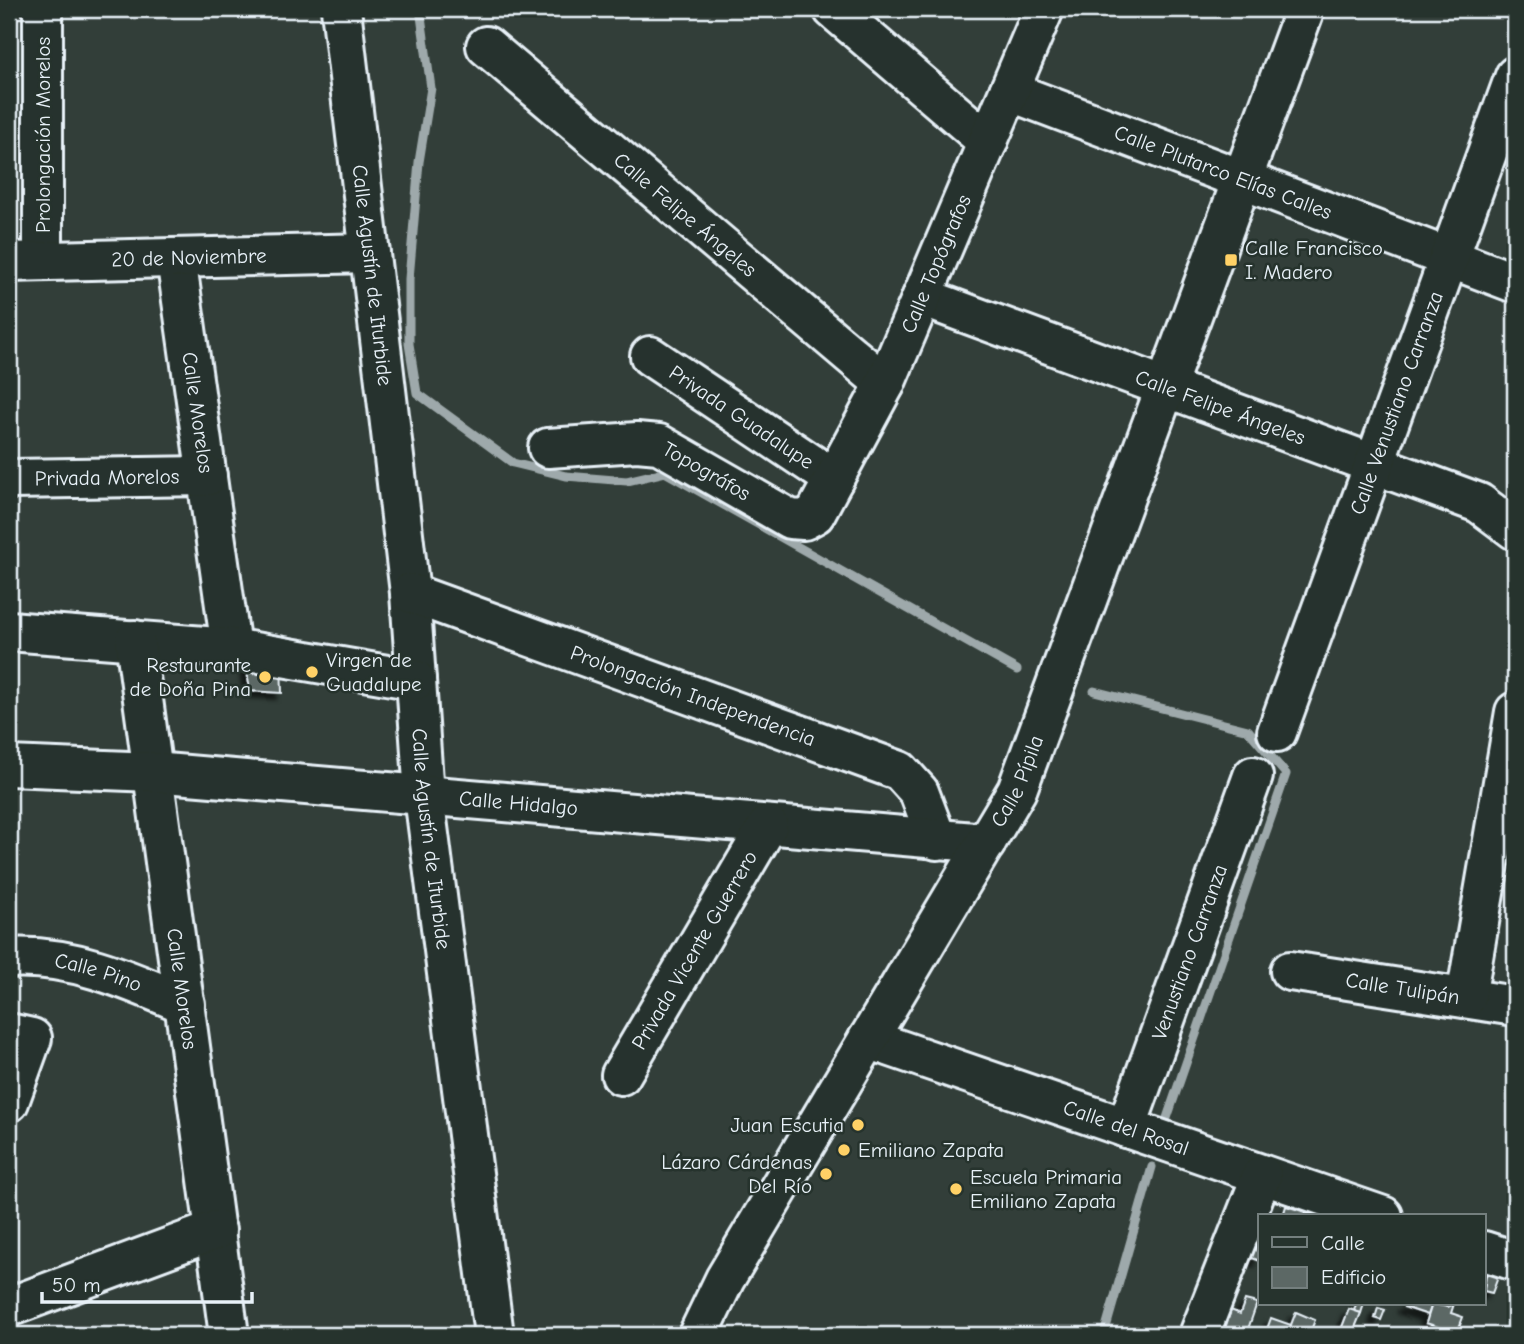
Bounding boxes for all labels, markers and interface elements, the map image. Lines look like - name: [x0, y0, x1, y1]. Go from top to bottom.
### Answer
- street label: Prolongación Morelos: [31, 37, 55, 233]
- street label: Calle Plutarco Elías Calles: [1111, 120, 1335, 224]
- street label: Calle Felipe Ángeles: [609, 148, 761, 282]
- street label: Calle Agustín de Iturbide: [347, 163, 397, 387]
- street label: Calle Topógrafos: [896, 191, 976, 337]
- place label: Calle Francisco I. Madero: [1245, 236, 1383, 284]
- street label: 20 de Noviembre: [111, 244, 267, 271]
- marker: Calle Francisco I. Madero: [1223, 252, 1239, 268]
- street label: Calle Venustiano Carranza: [1345, 288, 1448, 518]
- street label: Calle Morelos: [177, 350, 218, 475]
- street label: Privada Guadalupe: [665, 360, 818, 474]
- street label: Calle Felipe Ángeles: [1132, 365, 1309, 450]
- street label: Topográfos: [658, 437, 755, 506]
- street label: Privada Morelos: [35, 464, 179, 491]
- street label: Prolongación Independencia: [567, 640, 819, 751]
- place label: Virgen de Guadalupe: [326, 648, 422, 696]
- place label: Restaurante de Doña Pina: [130, 653, 251, 701]
- marker: Virgen de Guadalupe: [304, 664, 320, 680]
- marker: Restaurante de Doña Pina: [257, 669, 273, 685]
- street label: Calle Agustín de Iturbide: [407, 728, 456, 951]
- street label: Calle Pípila: [986, 732, 1048, 831]
- street label: Calle Hidalgo: [458, 786, 579, 820]
- street label: Privada Vicente Guerrero: [627, 846, 762, 1054]
- street label: Venustiano Carranza: [1147, 861, 1232, 1043]
- street label: Calle Morelos: [162, 927, 202, 1051]
- street label: Calle Pino: [53, 948, 145, 997]
- street label: Calle Tulipán: [1344, 968, 1461, 1009]
- street label: Calle del Rosal: [1060, 1095, 1192, 1160]
- place label: Juan Escutia: [730, 1113, 844, 1137]
- marker: Juan Escutia: [850, 1117, 866, 1133]
- place label: Emiliano Zapata: [858, 1138, 1004, 1162]
- marker: Emiliano Zapata: [836, 1142, 852, 1158]
- place label: Lázaro Cárdenas Del Río: [661, 1150, 812, 1198]
- place label: Escuela Primaria Emiliano Zapata: [970, 1165, 1122, 1213]
- marker: Lázaro Cárdenas Del Río: [818, 1166, 834, 1182]
- marker: Escuela Primaria Emiliano Zapata: [948, 1181, 964, 1197]
- legend: [1258, 1214, 1486, 1306]
- text: Calle: [1321, 1231, 1364, 1255]
- scale bar: [42, 1260, 252, 1304]
- text: Edificio: [1321, 1265, 1386, 1289]
- text: 50 m: [52, 1273, 101, 1297]

